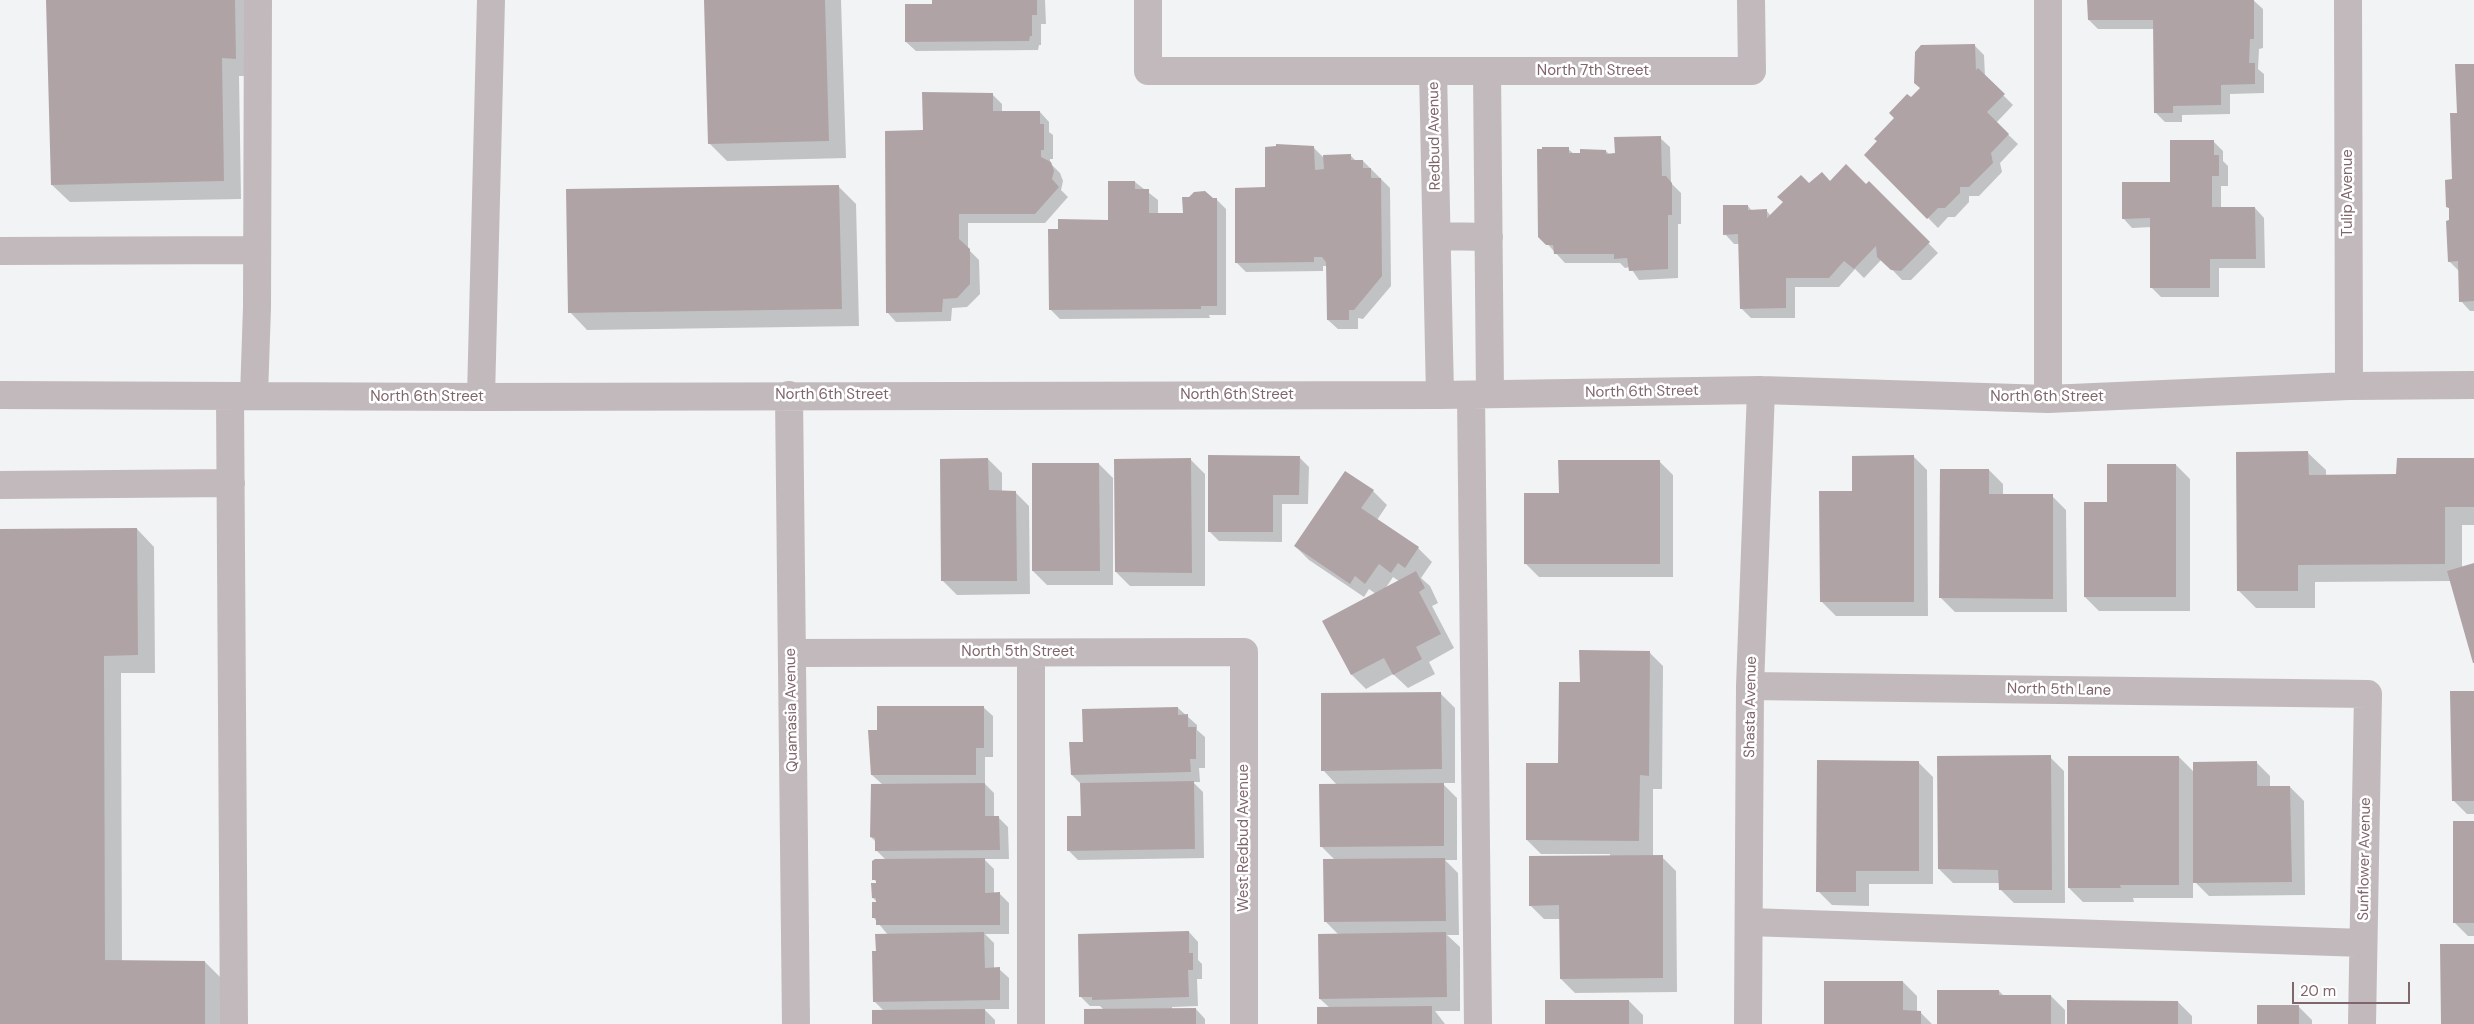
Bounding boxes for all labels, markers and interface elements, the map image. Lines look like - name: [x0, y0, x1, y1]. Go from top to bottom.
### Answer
- street label: North 7th Street: [1537, 62, 1649, 80]
- street label: Redbud Avenue: [1425, 81, 1445, 191]
- street label: Tulip Avenue: [2339, 149, 2357, 237]
- street label: North 6th Street: [1585, 382, 1699, 402]
- street label: North 6th Street: [775, 386, 889, 404]
- street label: North 6th Street: [1180, 386, 1294, 404]
- street label: North 6th Street: [370, 388, 484, 406]
- street label: North 6th Street: [1990, 388, 2104, 406]
- street label: North 5th Street: [961, 643, 1075, 661]
- street label: Quamasia Avenue: [782, 648, 802, 772]
- street label: Shasta Avenue: [1741, 656, 1761, 758]
- street label: North 5th Lane: [2007, 680, 2111, 700]
- street label: West Redbud Avenue: [1235, 764, 1253, 912]
- street label: Sunflower Avenue: [2355, 797, 2375, 921]
- scale bar: [2294, 972, 2412, 1004]
- text: 20 m: [2300, 981, 2336, 1001]

